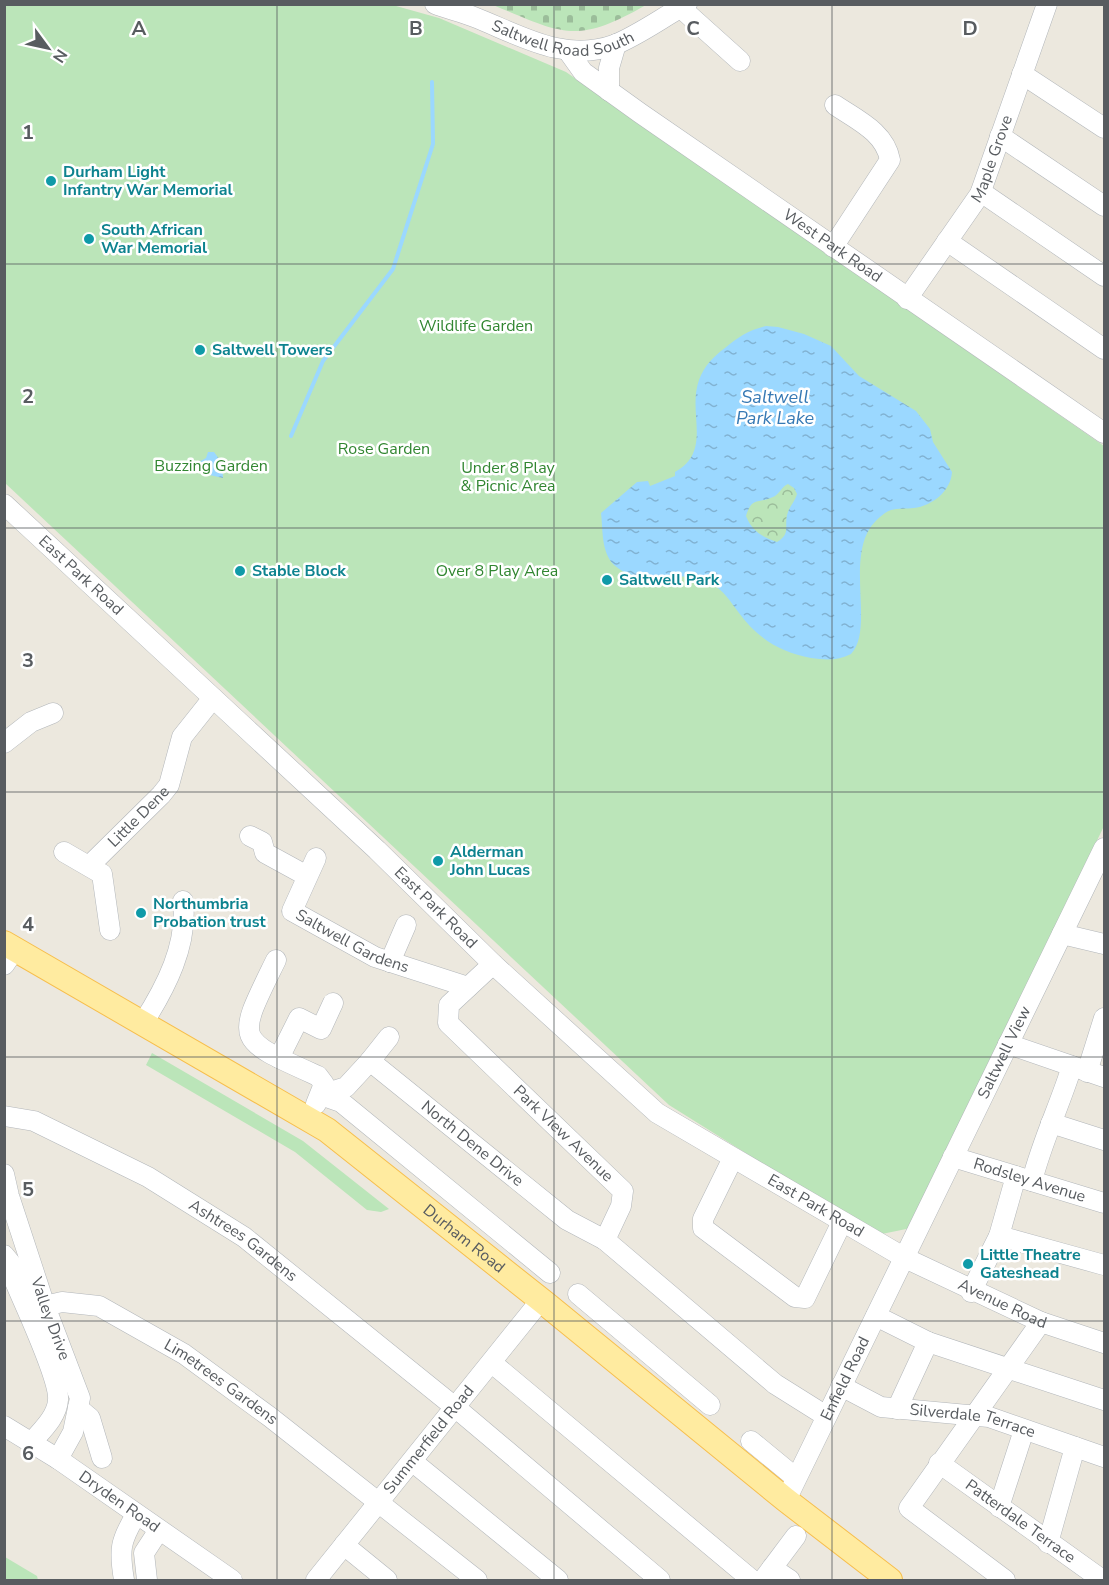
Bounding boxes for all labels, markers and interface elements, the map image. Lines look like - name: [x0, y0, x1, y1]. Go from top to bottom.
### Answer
- text: A: [132, 15, 147, 42]
- text: B: [409, 15, 423, 42]
- street label: Saltwell Road South: [488, 15, 638, 62]
- text: C: [686, 15, 700, 42]
- text: D: [962, 15, 978, 42]
- north arrow: [18, 18, 78, 78]
- text: N: [47, 45, 72, 67]
- street label: Maple Grove: [966, 112, 1018, 207]
- text: 1: [22, 119, 34, 146]
- place label: Durham Light Infantry War Memorial: [63, 161, 233, 201]
- marker: Durham Light Infantry War Memorial: [44, 174, 58, 188]
- street label: West Park Road: [779, 204, 887, 288]
- place label: South African War Memorial: [101, 219, 207, 259]
- marker: South African War Memorial: [82, 232, 96, 246]
- park label: Wildlife Garden: [419, 315, 533, 337]
- place label: Saltwell Towers: [212, 339, 333, 361]
- marker: Saltwell Towers: [193, 343, 207, 357]
- text: 2: [22, 383, 34, 410]
- water label: Saltwell Park Lake: [736, 385, 815, 430]
- park label: Rose Garden: [338, 438, 430, 460]
- park label: Buzzing Garden: [154, 455, 268, 477]
- park label: Under 8 Play & Picnic Area: [460, 457, 556, 497]
- street label: East Park Road: [34, 530, 128, 620]
- place label: Stable Block: [252, 560, 346, 582]
- park label: Over 8 Play Area: [436, 560, 558, 582]
- marker: Stable Block: [233, 564, 247, 578]
- place label: Saltwell Park: [619, 569, 720, 591]
- marker: Saltwell Park: [600, 573, 614, 587]
- text: 3: [22, 647, 34, 674]
- street label: Little Dene: [103, 782, 175, 852]
- place label: Alderman John Lucas: [449, 841, 530, 881]
- marker: Alderman John Lucas: [431, 854, 445, 868]
- street label: East Park Road: [389, 862, 482, 953]
- place label: Northumbria Probation trust: [153, 893, 267, 933]
- street label: Saltwell Gardens: [292, 904, 412, 978]
- marker: Northumbria Probation trust: [134, 906, 148, 920]
- text: 4: [22, 911, 34, 938]
- street label: Saltwell View: [972, 1002, 1037, 1103]
- street label: Park View Avenue: [508, 1080, 618, 1187]
- street label: North Dene Drive: [416, 1095, 528, 1192]
- street label: Rodsley Avenue: [971, 1153, 1088, 1208]
- street label: East Park Road: [764, 1169, 868, 1243]
- text: 5: [22, 1176, 34, 1203]
- street label: Ashtrees Gardens: [185, 1194, 302, 1287]
- street label: Durham Road: [418, 1199, 510, 1278]
- place label: Little Theatre Gateshead: [980, 1244, 1081, 1284]
- marker: Little Theatre Gateshead: [961, 1257, 975, 1271]
- street label: Valley Drive: [25, 1273, 76, 1363]
- street label: Avenue Road: [954, 1274, 1050, 1334]
- street label: Enfield Road: [815, 1333, 875, 1424]
- street label: Limetrees Gardens: [160, 1334, 282, 1430]
- street label: Summerfield Road: [378, 1381, 479, 1499]
- street label: Silverdale Terrace: [909, 1399, 1038, 1443]
- text: 6: [22, 1440, 34, 1467]
- street label: Dryden Road: [74, 1466, 164, 1538]
- street label: Patterdale Terrace: [961, 1474, 1080, 1568]

